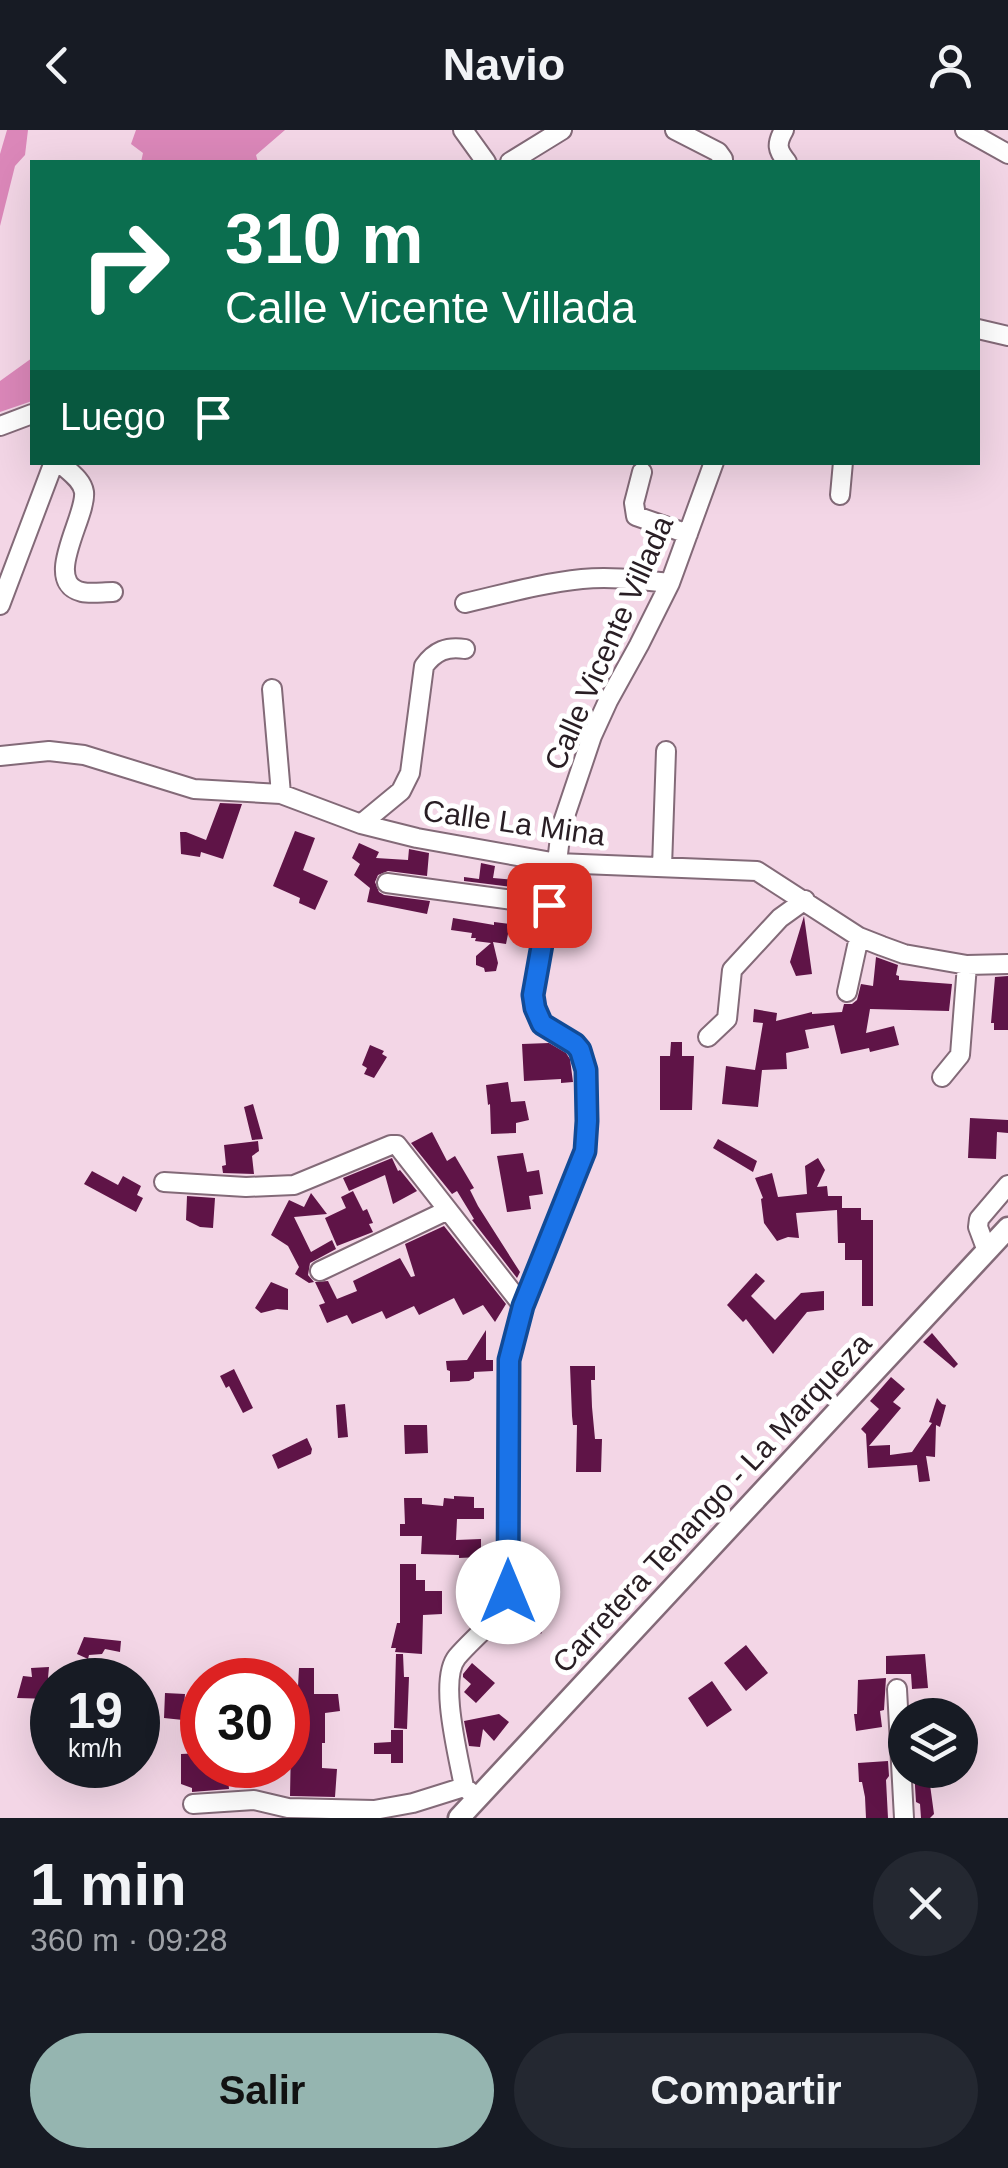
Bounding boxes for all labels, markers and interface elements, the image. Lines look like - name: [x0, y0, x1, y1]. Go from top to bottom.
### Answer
- icon: back: [30, 38, 85, 93]
- icon: person: [923, 38, 978, 93]
- text: Navio: [443, 39, 565, 90]
- icon: right: [60, 200, 190, 330]
- text: 310 m: [225, 200, 423, 278]
- text: Calle Vicente Villada: [225, 282, 636, 333]
- icon: arrive: [186, 390, 241, 445]
- text: Luego: [60, 396, 166, 438]
- street label: Calle Vicente Villada: [538, 511, 679, 775]
- street label: Calle La Mina: [421, 793, 607, 852]
- pin: [507, 863, 592, 948]
- icon: arrive: [522, 878, 577, 933]
- street label: Carretera Tenango - La Marqueza: [546, 1326, 878, 1679]
- position arrow: [456, 1540, 560, 1644]
- speed limit sign: 30: [180, 1658, 310, 1788]
- text: 19: [67, 1683, 123, 1739]
- map controls: [888, 1698, 978, 1788]
- button: layers: [888, 1698, 978, 1788]
- text: km/h: [68, 1734, 122, 1762]
- text: 1 min: [30, 1851, 187, 1918]
- button: close: [873, 1851, 978, 1956]
- text: 360 m · 09:28: [30, 1922, 227, 1958]
- button: Salir: [30, 2033, 494, 2148]
- button: Compartir: [514, 2033, 978, 2148]

